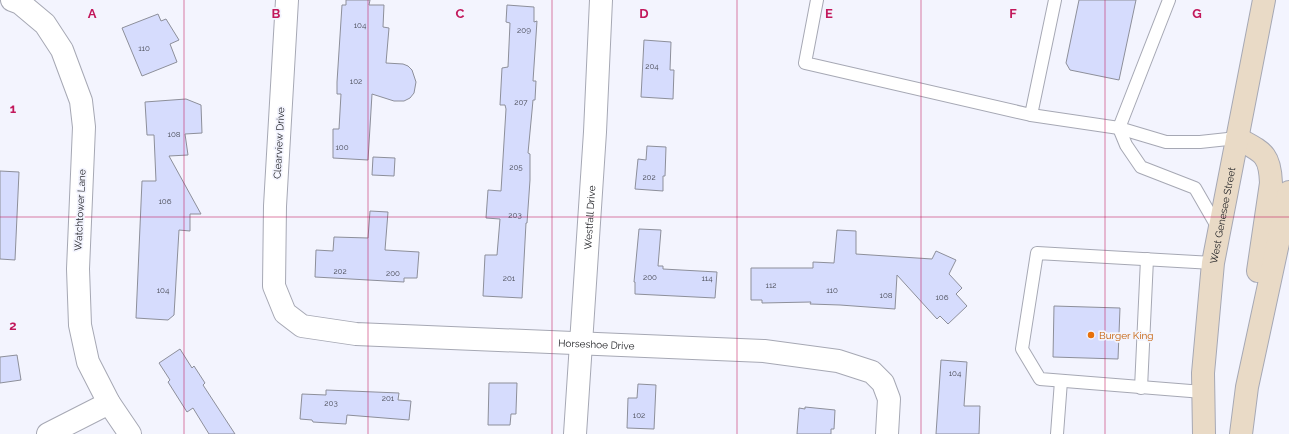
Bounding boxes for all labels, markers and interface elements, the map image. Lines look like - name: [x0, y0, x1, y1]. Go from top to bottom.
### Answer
- text: A: [88, 6, 97, 21]
- text: B: [272, 6, 281, 21]
- text: C: [456, 6, 465, 21]
- text: D: [639, 6, 649, 21]
- text: E: [825, 6, 833, 21]
- text: F: [1009, 6, 1017, 21]
- text: G: [1192, 6, 1202, 21]
- house number: 104: [354, 20, 367, 30]
- house number: 209: [517, 25, 531, 35]
- house number: 110: [138, 43, 150, 53]
- house number: 204: [645, 61, 659, 71]
- house number: 102: [350, 76, 362, 86]
- house number: 207: [514, 97, 528, 107]
- text: 1: [10, 101, 17, 116]
- street label: Clearview Drive: [272, 107, 286, 179]
- house number: 108: [167, 129, 181, 139]
- house number: 100: [335, 142, 349, 152]
- house number: 205: [509, 162, 523, 172]
- street label: West Genesee Street: [1208, 166, 1237, 265]
- street label: Watchtower Lane: [72, 169, 88, 251]
- house number: 202: [642, 172, 656, 182]
- street label: Westfall Drive: [582, 185, 597, 250]
- house number: 106: [158, 196, 172, 206]
- house number: 203: [508, 210, 522, 220]
- house number: 202: [333, 266, 347, 276]
- house number: 200: [386, 268, 400, 278]
- house number: 200: [643, 272, 657, 282]
- house number: 201: [503, 273, 516, 283]
- house number: 114: [701, 273, 713, 283]
- house number: 112: [765, 280, 777, 290]
- house number: 104: [157, 285, 170, 295]
- house number: 110: [826, 285, 838, 295]
- house number: 108: [879, 290, 893, 300]
- house number: 106: [935, 292, 949, 302]
- text: 2: [9, 318, 17, 333]
- marker: Burger King: [1086, 330, 1096, 340]
- place label: Burger King: [1099, 330, 1153, 341]
- street label: Horseshoe Drive: [558, 337, 635, 351]
- house number: 104: [949, 368, 962, 378]
- house number: 201: [382, 393, 395, 403]
- house number: 203: [324, 398, 338, 408]
- house number: 102: [633, 410, 645, 420]

